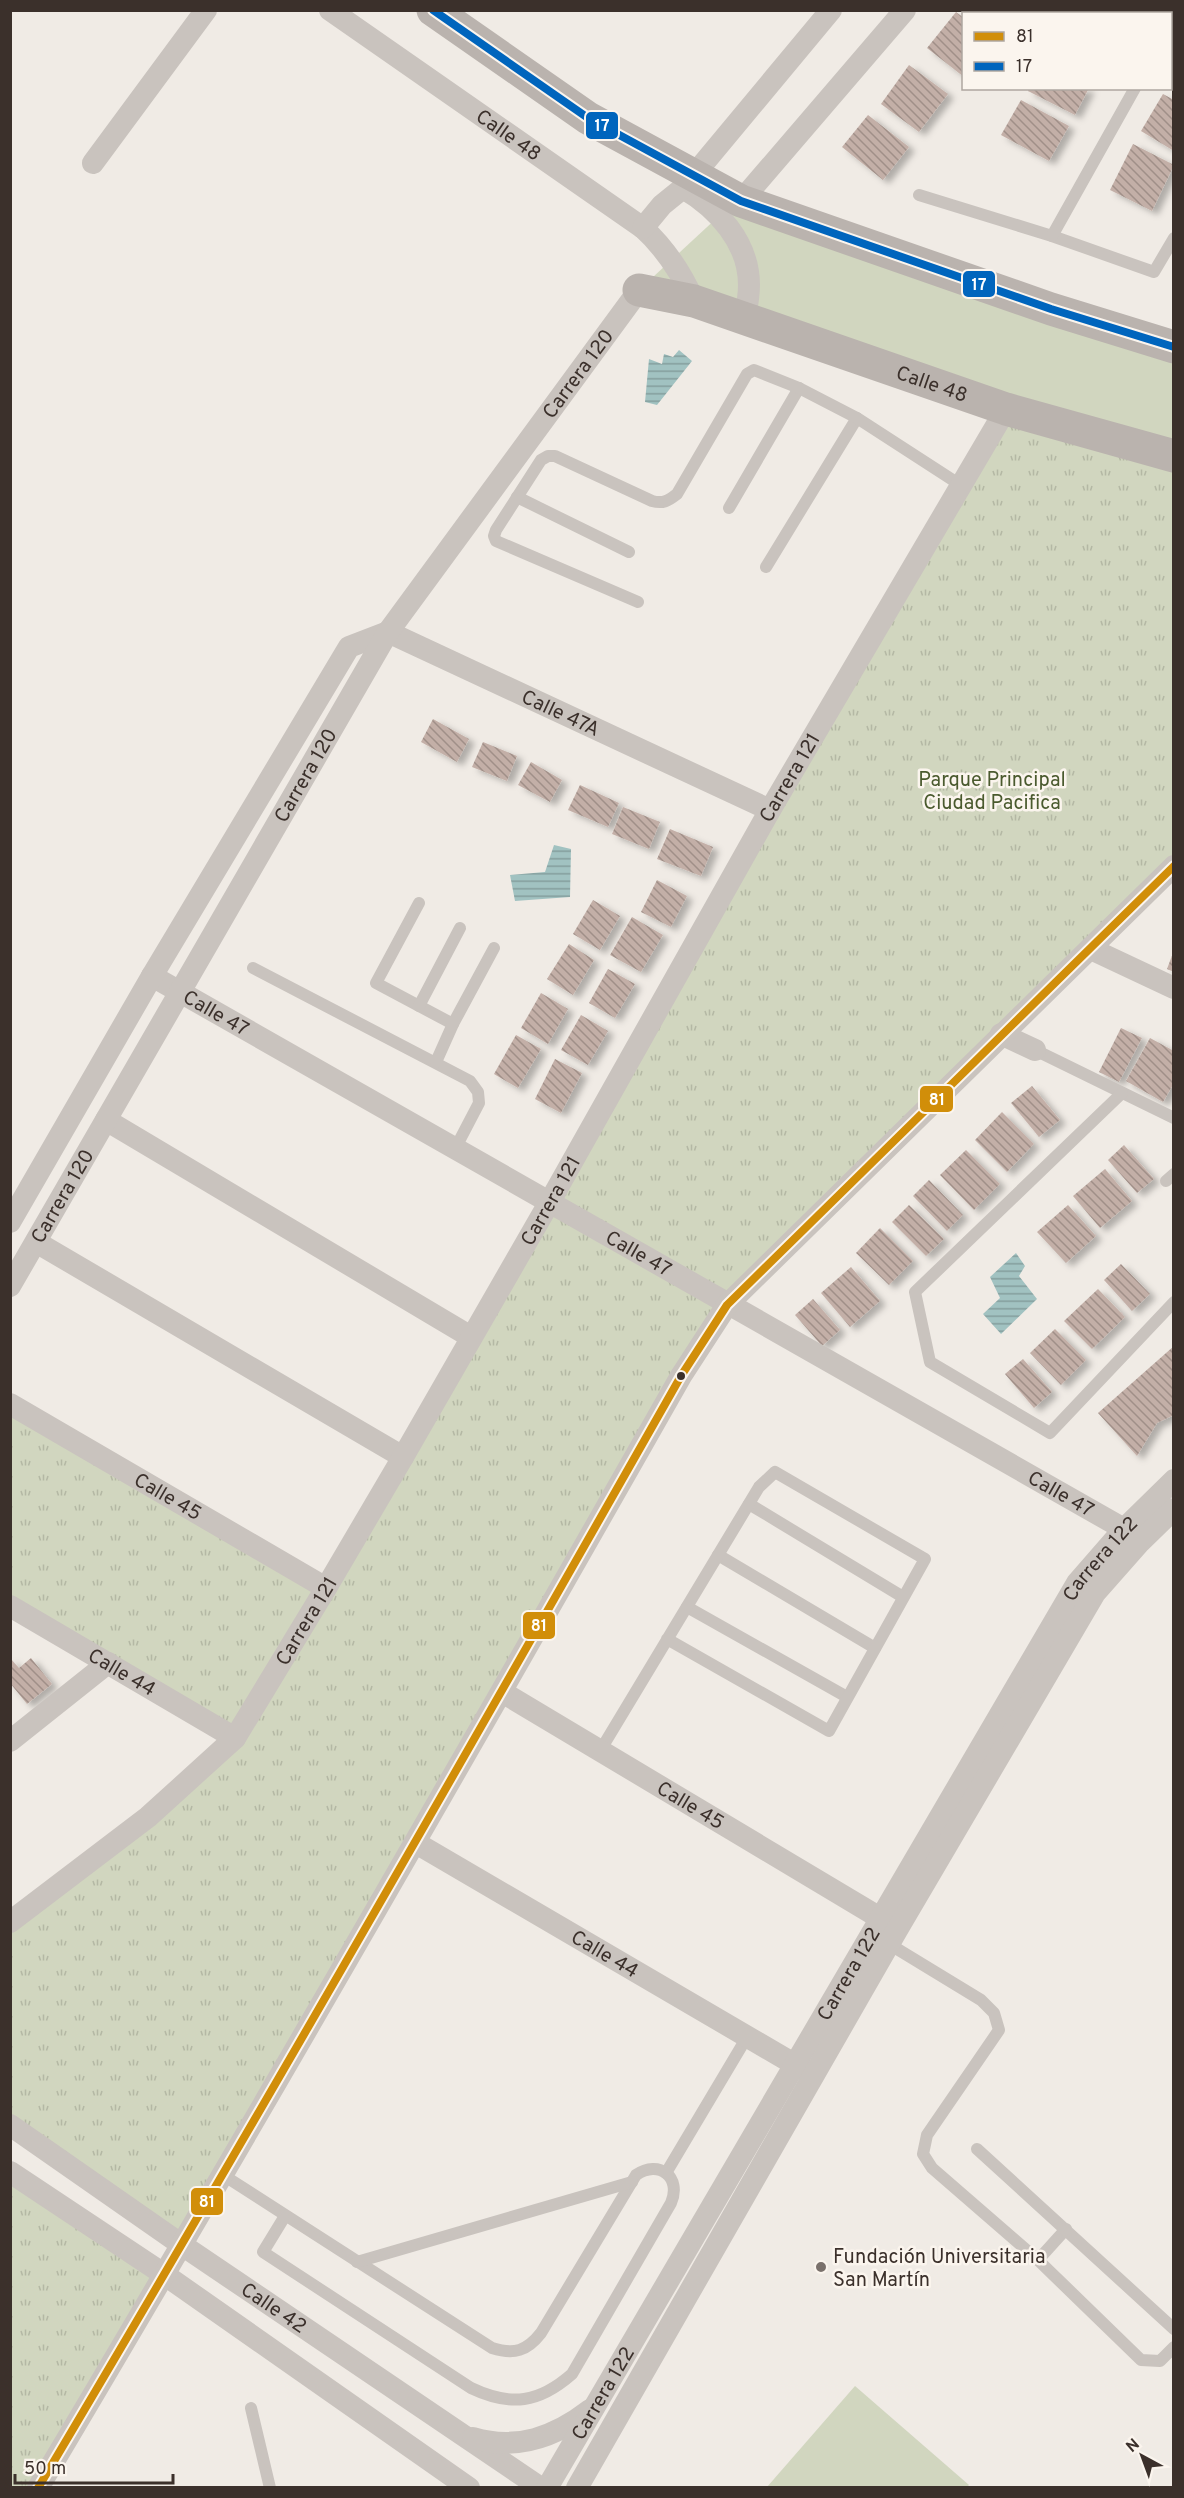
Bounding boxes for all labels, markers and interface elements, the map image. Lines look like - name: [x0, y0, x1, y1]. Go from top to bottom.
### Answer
- legend: [962, 12, 1172, 90]
- text: 81: [1016, 26, 1034, 49]
- text: 17: [1016, 56, 1032, 79]
- street label: Calle 48: [470, 104, 546, 168]
- line badge: 17: [585, 111, 619, 140]
- text: 17: [595, 117, 609, 137]
- line badge: 17: [962, 270, 996, 298]
- text: 17: [972, 276, 986, 296]
- street label: Carrera 120: [538, 325, 621, 425]
- street label: Calle 48: [892, 361, 971, 410]
- street label: Calle 47A: [517, 685, 603, 744]
- street label: Carrera 120: [269, 724, 344, 828]
- street label: Carrera 121: [755, 729, 827, 828]
- park label: Parque Principal Ciudad Pacifica: [918, 768, 1066, 817]
- street label: Calle 47: [178, 985, 253, 1043]
- line badge: 81: [919, 1085, 954, 1113]
- text: 81: [929, 1091, 945, 1111]
- street label: Carrera 120: [26, 1145, 101, 1249]
- street label: Carrera 121: [516, 1152, 588, 1251]
- street label: Calle 47: [600, 1226, 676, 1284]
- unlabelled marker: [675, 1370, 687, 1382]
- street label: Calle 47: [1022, 1466, 1098, 1524]
- street label: Calle 45: [128, 1468, 206, 1528]
- street label: Carrera 122: [1058, 1512, 1144, 1607]
- street label: Carrera 121: [271, 1573, 345, 1671]
- line badge: 81: [522, 1611, 556, 1640]
- text: 81: [531, 1617, 547, 1637]
- street label: Calle 44: [82, 1643, 160, 1704]
- street label: Calle 45: [651, 1776, 728, 1837]
- street label: Carrera 122: [812, 1923, 887, 2026]
- street label: Calle 44: [565, 1925, 643, 1985]
- line badge: 81: [190, 2187, 224, 2216]
- text: 81: [199, 2193, 215, 2213]
- place label: Fundación Universitaria San Martín: [833, 2245, 1045, 2294]
- marker: Fundación Universitaria San Martín: [814, 2260, 828, 2274]
- street label: Calle 42: [235, 2277, 311, 2341]
- street label: Carrera 122: [567, 2343, 642, 2446]
- north arrow: [1112, 2426, 1172, 2486]
- text: N: [1123, 2435, 1144, 2458]
- scale bar: [15, 2447, 172, 2485]
- text: 50 m: [24, 2458, 66, 2481]

